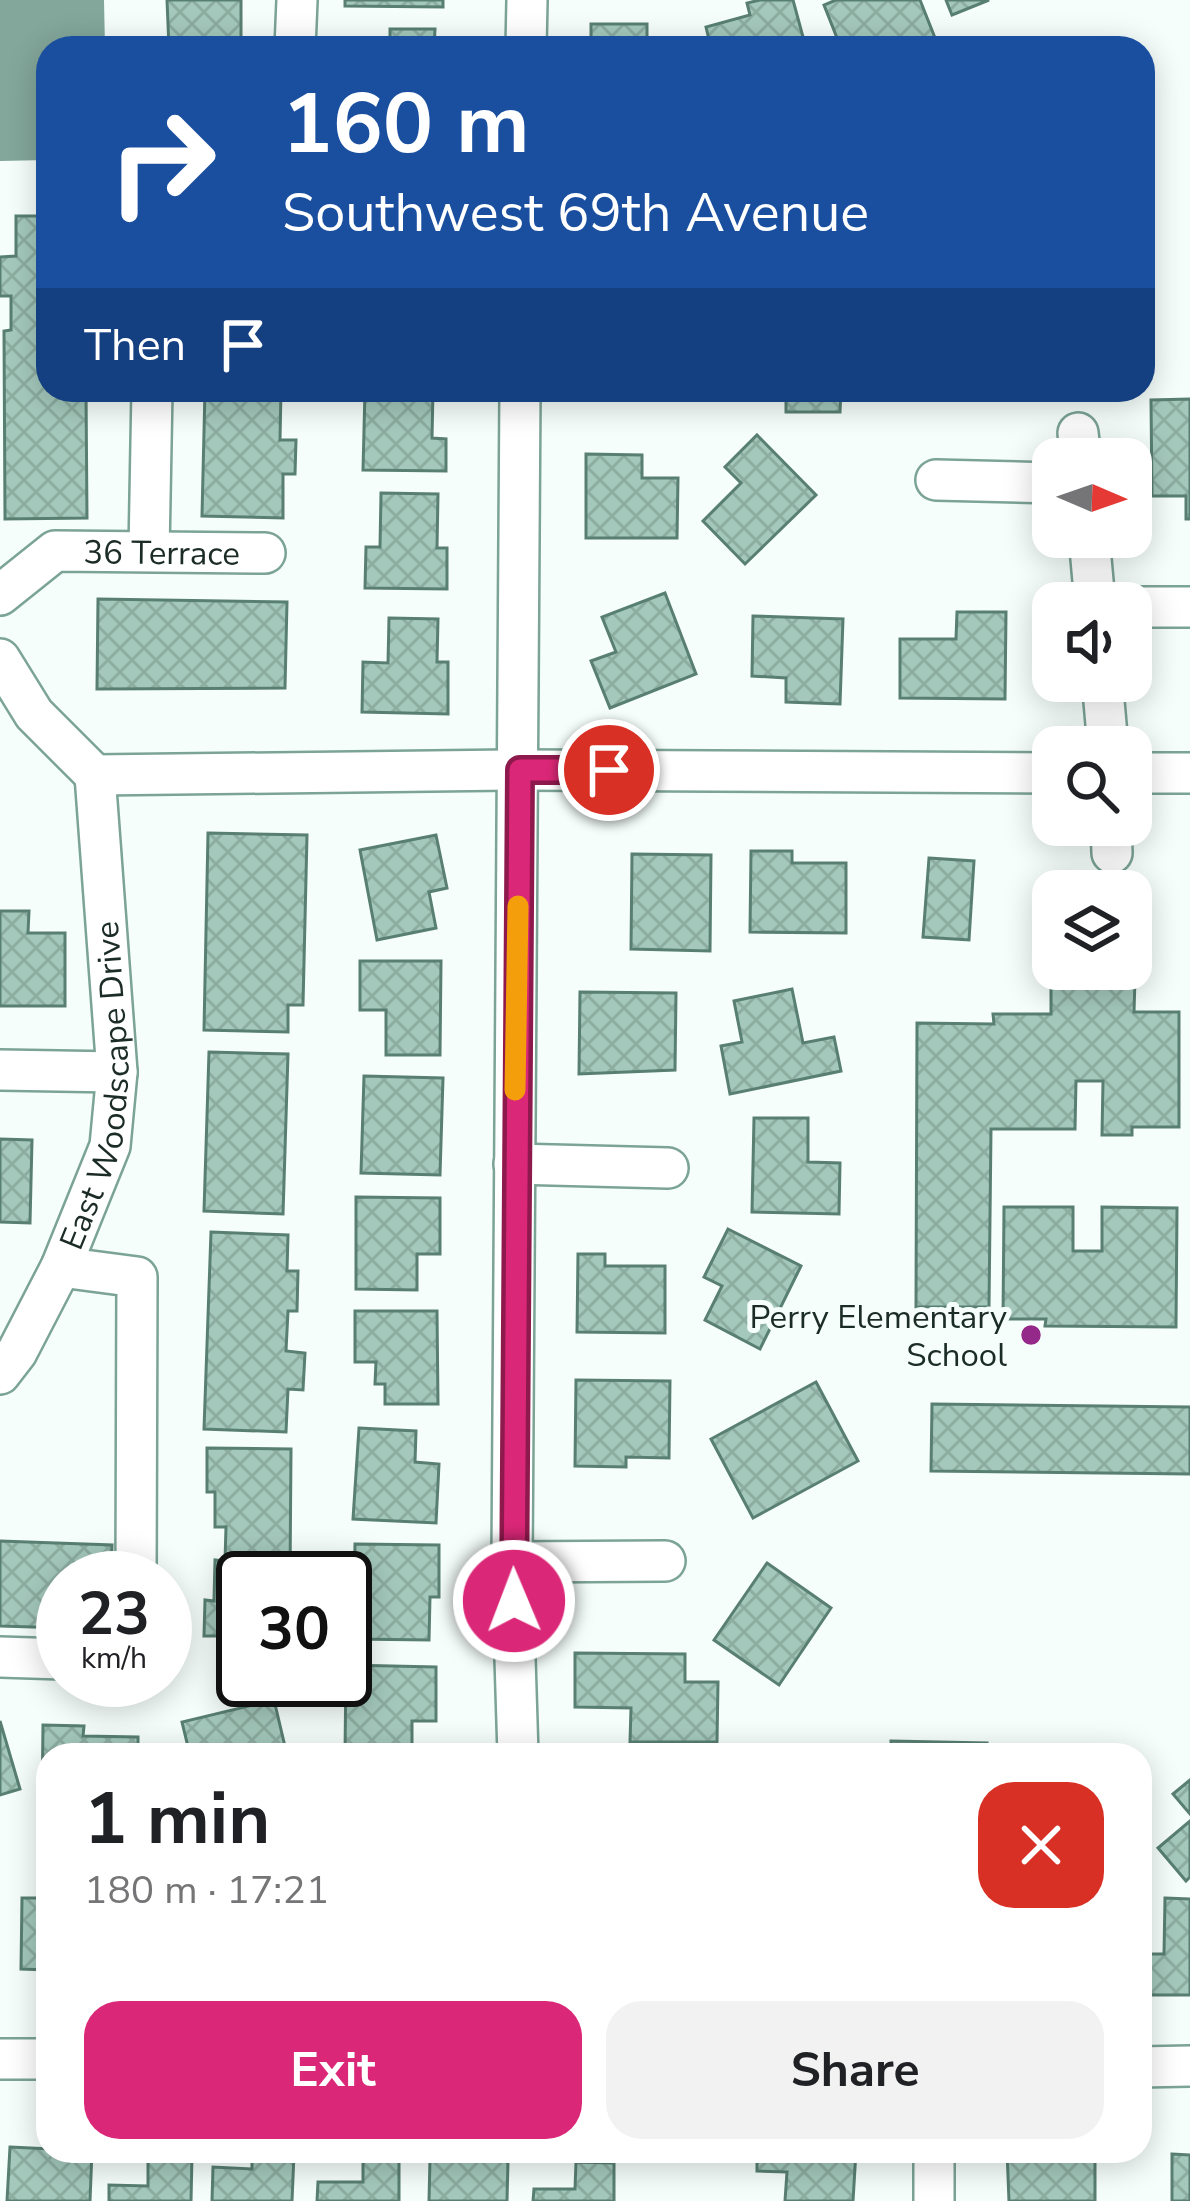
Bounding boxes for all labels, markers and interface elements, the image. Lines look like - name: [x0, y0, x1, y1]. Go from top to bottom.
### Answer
- text: 160 m: [282, 67, 530, 182]
- icon: right: [84, 84, 240, 240]
- text: Southwest 69th Avenue: [282, 176, 869, 250]
- icon: arrive: [210, 312, 276, 378]
- text: Then: [84, 315, 186, 376]
- north arrow: [1032, 438, 1152, 558]
- map controls: [1032, 438, 1152, 990]
- street label: 36 Terrace: [83, 530, 240, 577]
- button: sound: [1032, 582, 1152, 702]
- pin: [558, 719, 660, 821]
- button: search: [1032, 726, 1152, 846]
- icon: arrive: [576, 737, 642, 803]
- button: layers: [1032, 870, 1152, 990]
- street label: East Woodscape Drive: [49, 920, 141, 1256]
- place label: Perry Elementary School: [749, 1295, 1007, 1378]
- marker: Perry Elementary School: [1018, 1322, 1044, 1348]
- position arrow: [451, 1538, 577, 1664]
- speed limit sign: 30: [216, 1551, 372, 1707]
- text: 23: [78, 1573, 150, 1655]
- text: km/h: [81, 1638, 147, 1679]
- text: 1 min: [84, 1770, 270, 1868]
- button: close: [978, 1782, 1104, 1908]
- text: 180 m · 17:21: [84, 1864, 329, 1917]
- button: Exit: [84, 2001, 582, 2139]
- button: Share: [606, 2001, 1104, 2139]

